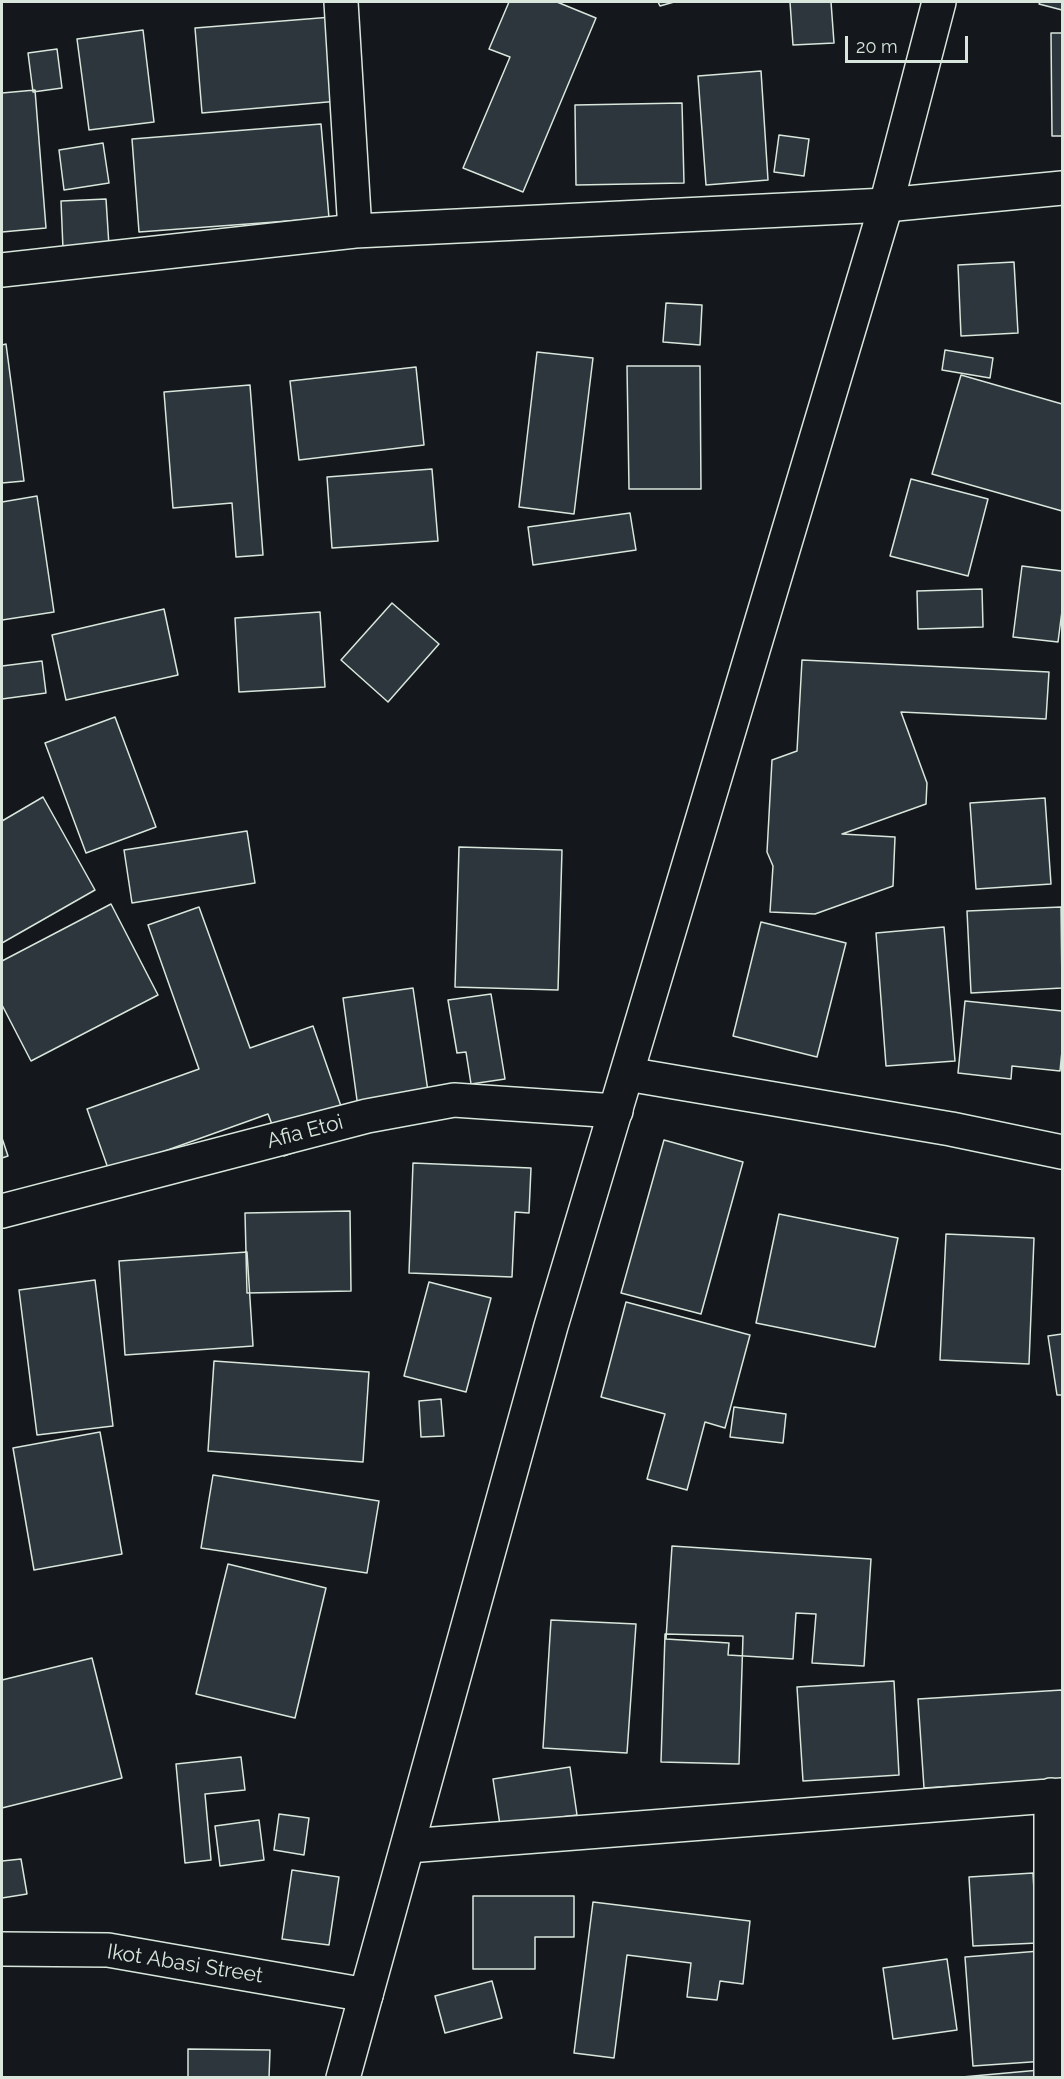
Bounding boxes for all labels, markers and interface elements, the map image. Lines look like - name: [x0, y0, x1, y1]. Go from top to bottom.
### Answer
- scale bar: [848, 24, 971, 62]
- text: 20 m: [856, 36, 898, 57]
- street label: Afia Etoi: [264, 1110, 346, 1154]
- street label: Ikot Abasi Street: [105, 1939, 265, 1989]

